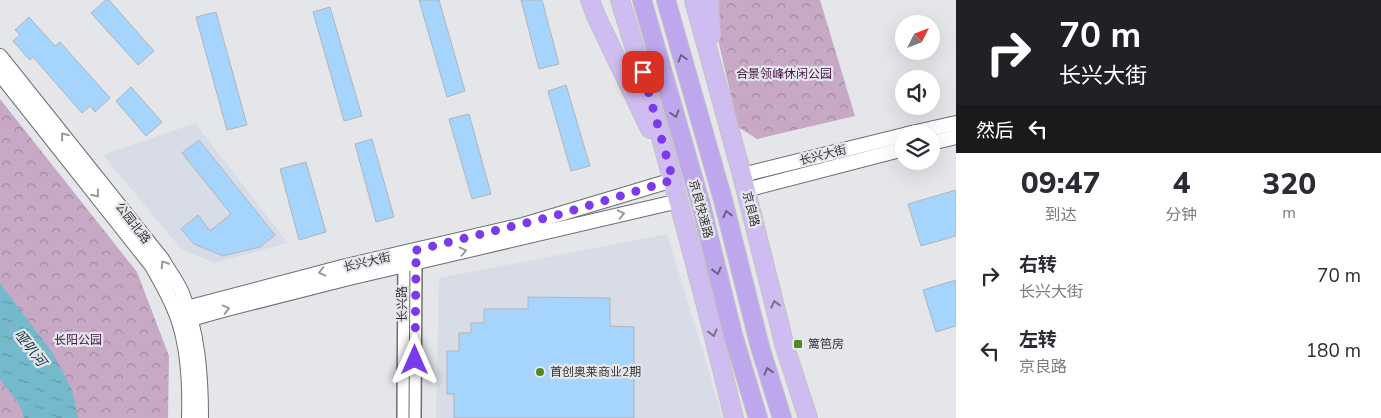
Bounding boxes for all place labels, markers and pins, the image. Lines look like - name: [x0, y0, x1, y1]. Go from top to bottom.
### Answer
- pin: [622, 51, 664, 93]
- place label: 篱笆房: [808, 336, 844, 352]
- marker: 篱笆房: [792, 338, 804, 350]
- place label: 首创奥莱商业2期: [550, 364, 641, 380]
- marker: 首创奥莱商业2期: [534, 366, 546, 378]

